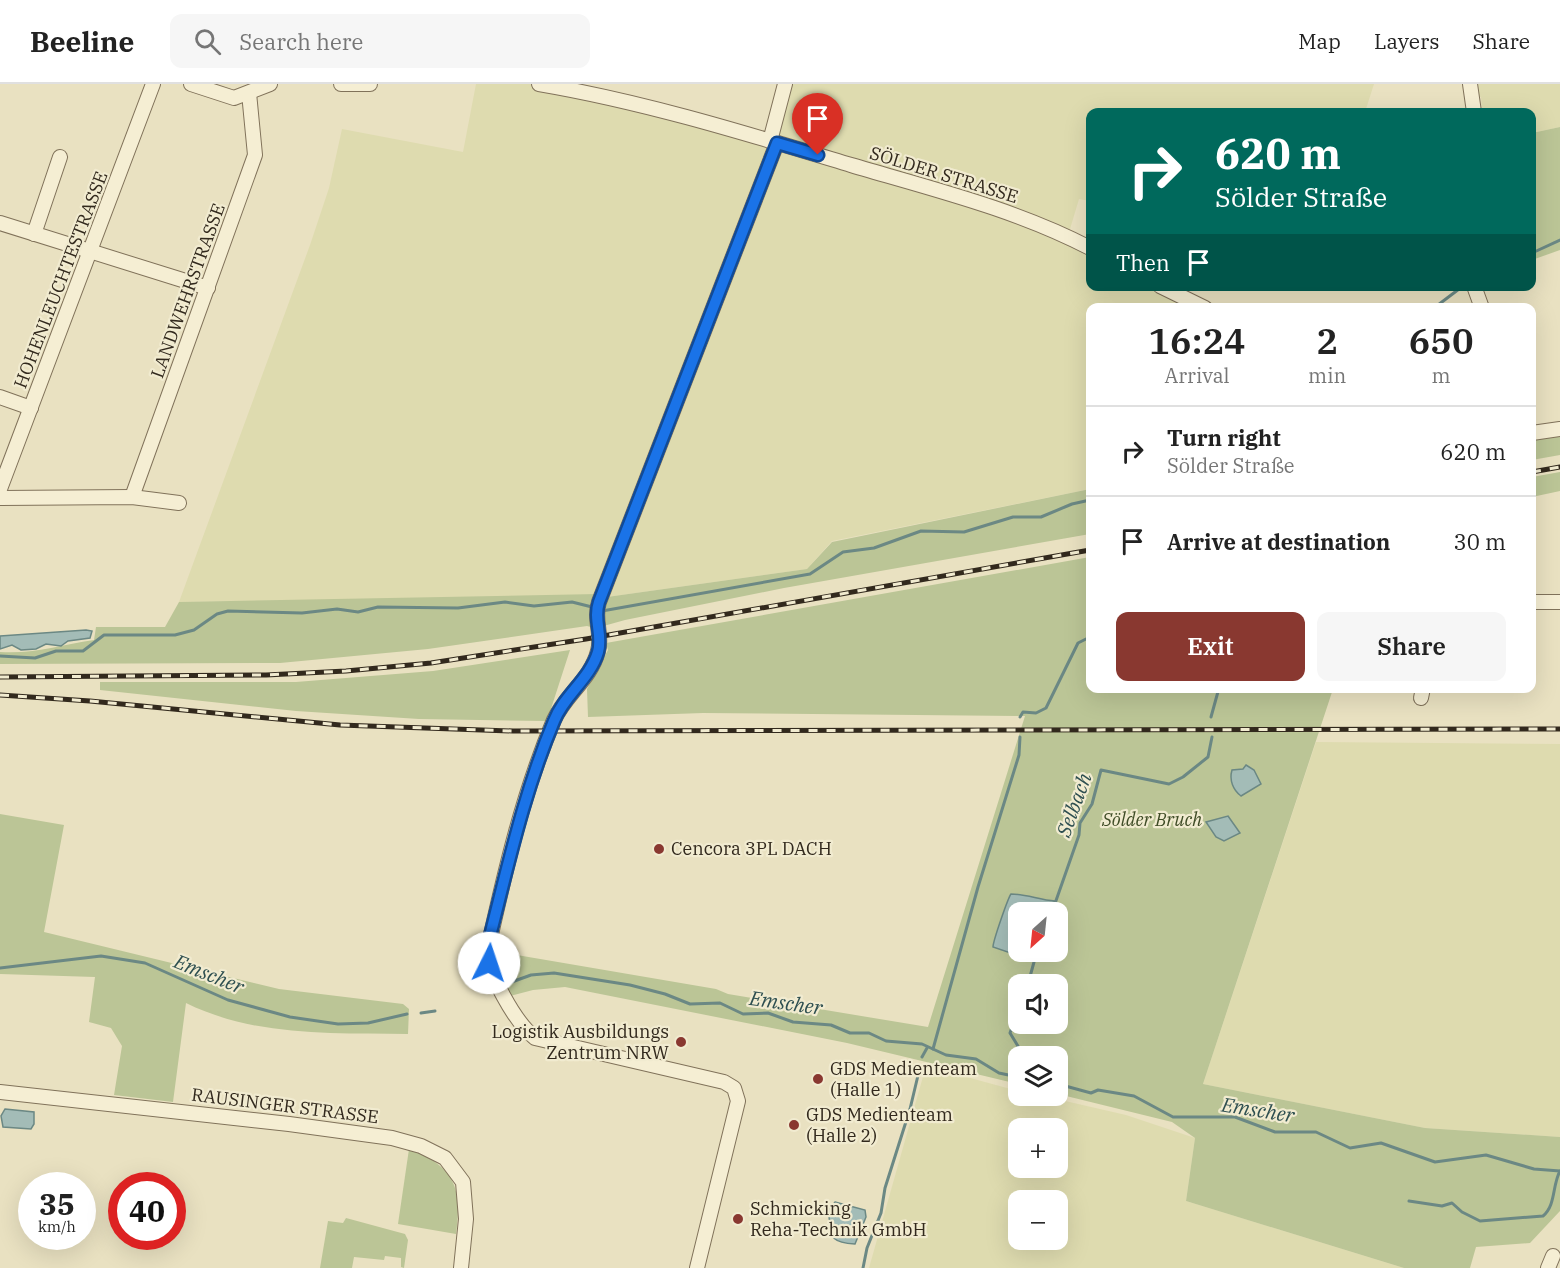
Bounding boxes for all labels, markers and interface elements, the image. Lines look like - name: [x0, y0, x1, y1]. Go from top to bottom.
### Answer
- search box: [170, 14, 590, 68]
- text: Beeline: [30, 23, 134, 60]
- icon: search: [191, 25, 224, 58]
- text: Search here: [239, 27, 363, 56]
- text: Map: [1298, 27, 1341, 55]
- text: Layers: [1374, 27, 1440, 55]
- text: Share: [1473, 27, 1530, 55]
- pin: [792, 93, 843, 155]
- icon: arrive: [801, 102, 834, 135]
- text: 620 m: [1215, 126, 1341, 181]
- icon: right: [1116, 132, 1194, 210]
- street label: SÖLDER STRASSE: [867, 141, 1021, 208]
- street label: HOHENLEUCHTESTRASSE: [8, 168, 113, 392]
- text: Sölder Straße: [1215, 179, 1387, 214]
- street label: LANDWEHRSTRASSE: [145, 200, 230, 381]
- icon: arrive: [1182, 246, 1215, 279]
- text: Then: [1116, 248, 1170, 277]
- text: 16:24: [1148, 317, 1246, 364]
- text: 2: [1316, 317, 1338, 364]
- text: 650: [1409, 317, 1474, 364]
- text: Arrival: [1164, 362, 1230, 389]
- text: min: [1308, 362, 1346, 389]
- text: m: [1432, 362, 1451, 389]
- text: Turn right: [1167, 423, 1281, 452]
- icon: right: [1116, 435, 1149, 468]
- text: 620 m: [1440, 437, 1506, 466]
- text: Sölder Straße: [1167, 452, 1295, 479]
- icon: arrive: [1116, 525, 1149, 558]
- text: Arrive at destination: [1167, 527, 1390, 556]
- text: 30 m: [1454, 527, 1506, 556]
- button: Exit: [1116, 612, 1305, 681]
- button: Share: [1317, 612, 1506, 681]
- water label: Selbach: [1049, 769, 1098, 842]
- park label: Sölder Bruch: [1101, 808, 1202, 831]
- place label: Cencora 3PL DACH: [671, 837, 832, 860]
- marker: Cencora 3PL DACH: [652, 842, 666, 856]
- north arrow: [1008, 902, 1068, 962]
- map controls: [1008, 902, 1068, 1250]
- position arrow: [457, 931, 521, 995]
- water label: Emscher: [169, 947, 249, 1000]
- button: sound: [1008, 974, 1068, 1034]
- water label: Emscher: [747, 984, 825, 1021]
- place label: Logistik Ausbildungs Zentrum NRW: [491, 1020, 670, 1064]
- marker: Logistik Ausbildungs Zentrum NRW: [674, 1035, 688, 1049]
- button: layers: [1008, 1046, 1068, 1106]
- place label: GDS Medienteam (Halle 1): [830, 1057, 977, 1101]
- marker: GDS Medienteam (Halle 1): [811, 1072, 825, 1086]
- street label: RAUSINGER STRASSE: [190, 1083, 380, 1128]
- water label: Emscher: [1219, 1090, 1298, 1129]
- place label: GDS Medienteam (Halle 2): [806, 1103, 953, 1147]
- marker: GDS Medienteam (Halle 2): [787, 1118, 801, 1132]
- button: +: [1008, 1118, 1068, 1178]
- speed limit sign: 40: [108, 1172, 186, 1250]
- text: 35: [39, 1184, 75, 1223]
- button: −: [1008, 1190, 1068, 1250]
- place label: Schmicking Reha-Technik GmbH: [750, 1197, 927, 1241]
- marker: Schmicking Reha-Technik GmbH: [731, 1212, 745, 1226]
- text: km/h: [38, 1217, 76, 1236]

